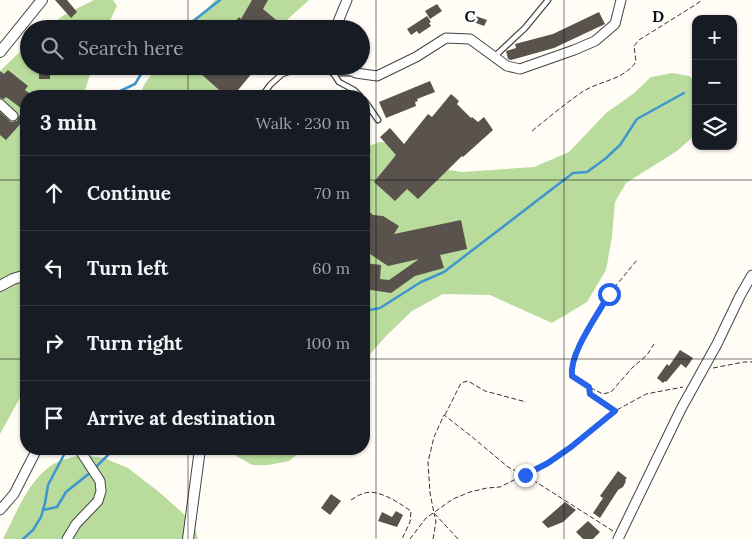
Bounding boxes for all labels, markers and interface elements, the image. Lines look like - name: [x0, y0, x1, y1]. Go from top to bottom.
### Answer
- text: C: [464, 6, 476, 26]
- text: D: [652, 6, 664, 26]
- map controls: [692, 15, 737, 150]
- button: +: [692, 15, 737, 60]
- search box: [20, 20, 370, 75]
- icon: search: [38, 34, 66, 62]
- text: Search here: [78, 36, 184, 60]
- button: −: [692, 60, 737, 105]
- button: layers: [692, 105, 737, 150]
- text: 3 min: [40, 109, 97, 136]
- text: Walk · 230 m: [255, 113, 350, 133]
- icon: ahead: [40, 179, 68, 207]
- text: Continue: [87, 181, 171, 205]
- text: 70 m: [314, 183, 350, 203]
- icon: left: [40, 254, 68, 282]
- text: Turn left: [87, 256, 168, 280]
- text: 60 m: [312, 258, 350, 278]
- route start: [598, 283, 621, 306]
- icon: right: [40, 329, 68, 357]
- text: Turn right: [87, 331, 183, 355]
- text: 100 m: [306, 333, 350, 353]
- icon: arrive: [40, 404, 68, 432]
- text: Arrive at destination: [87, 406, 276, 430]
- route end: [514, 464, 537, 487]

